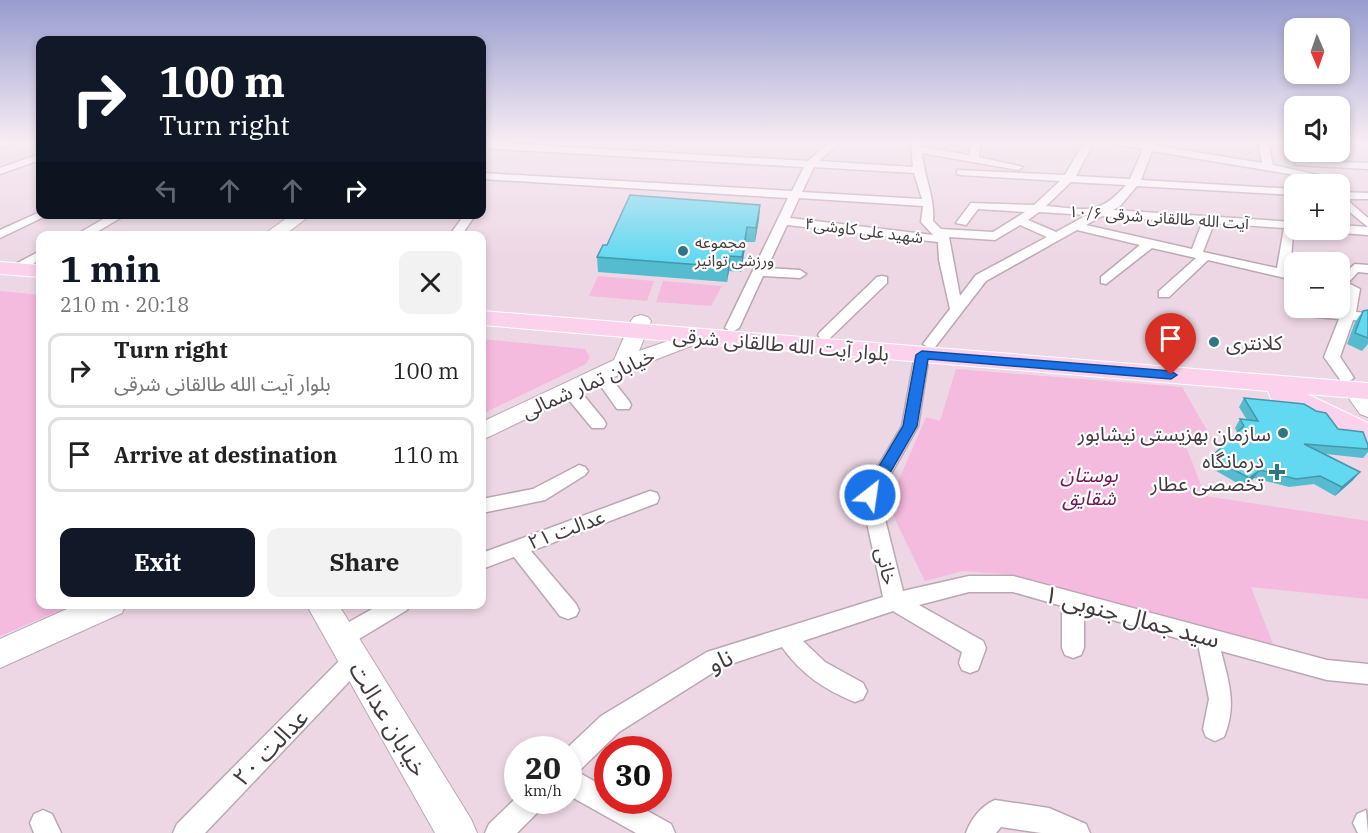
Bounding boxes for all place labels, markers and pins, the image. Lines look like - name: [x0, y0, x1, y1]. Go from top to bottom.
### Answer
- place label: مجموعه ورزشی توانیر: [694, 232, 774, 270]
- marker: مجموعه ورزشی توانیر: [676, 244, 690, 258]
- pin: [1145, 313, 1196, 375]
- place label: کلانتری: [1226, 329, 1283, 356]
- marker: کلانتری: [1207, 335, 1221, 349]
- place label: سازمان بهزیستی نیشابور: [1077, 420, 1271, 447]
- marker: سازمان بهزیستی نیشابور: [1276, 426, 1290, 440]
- place label: درمانگاه تخصصی عطار: [1150, 447, 1264, 497]
- marker: درمانگاه تخصصی عطار: [1268, 463, 1286, 481]

